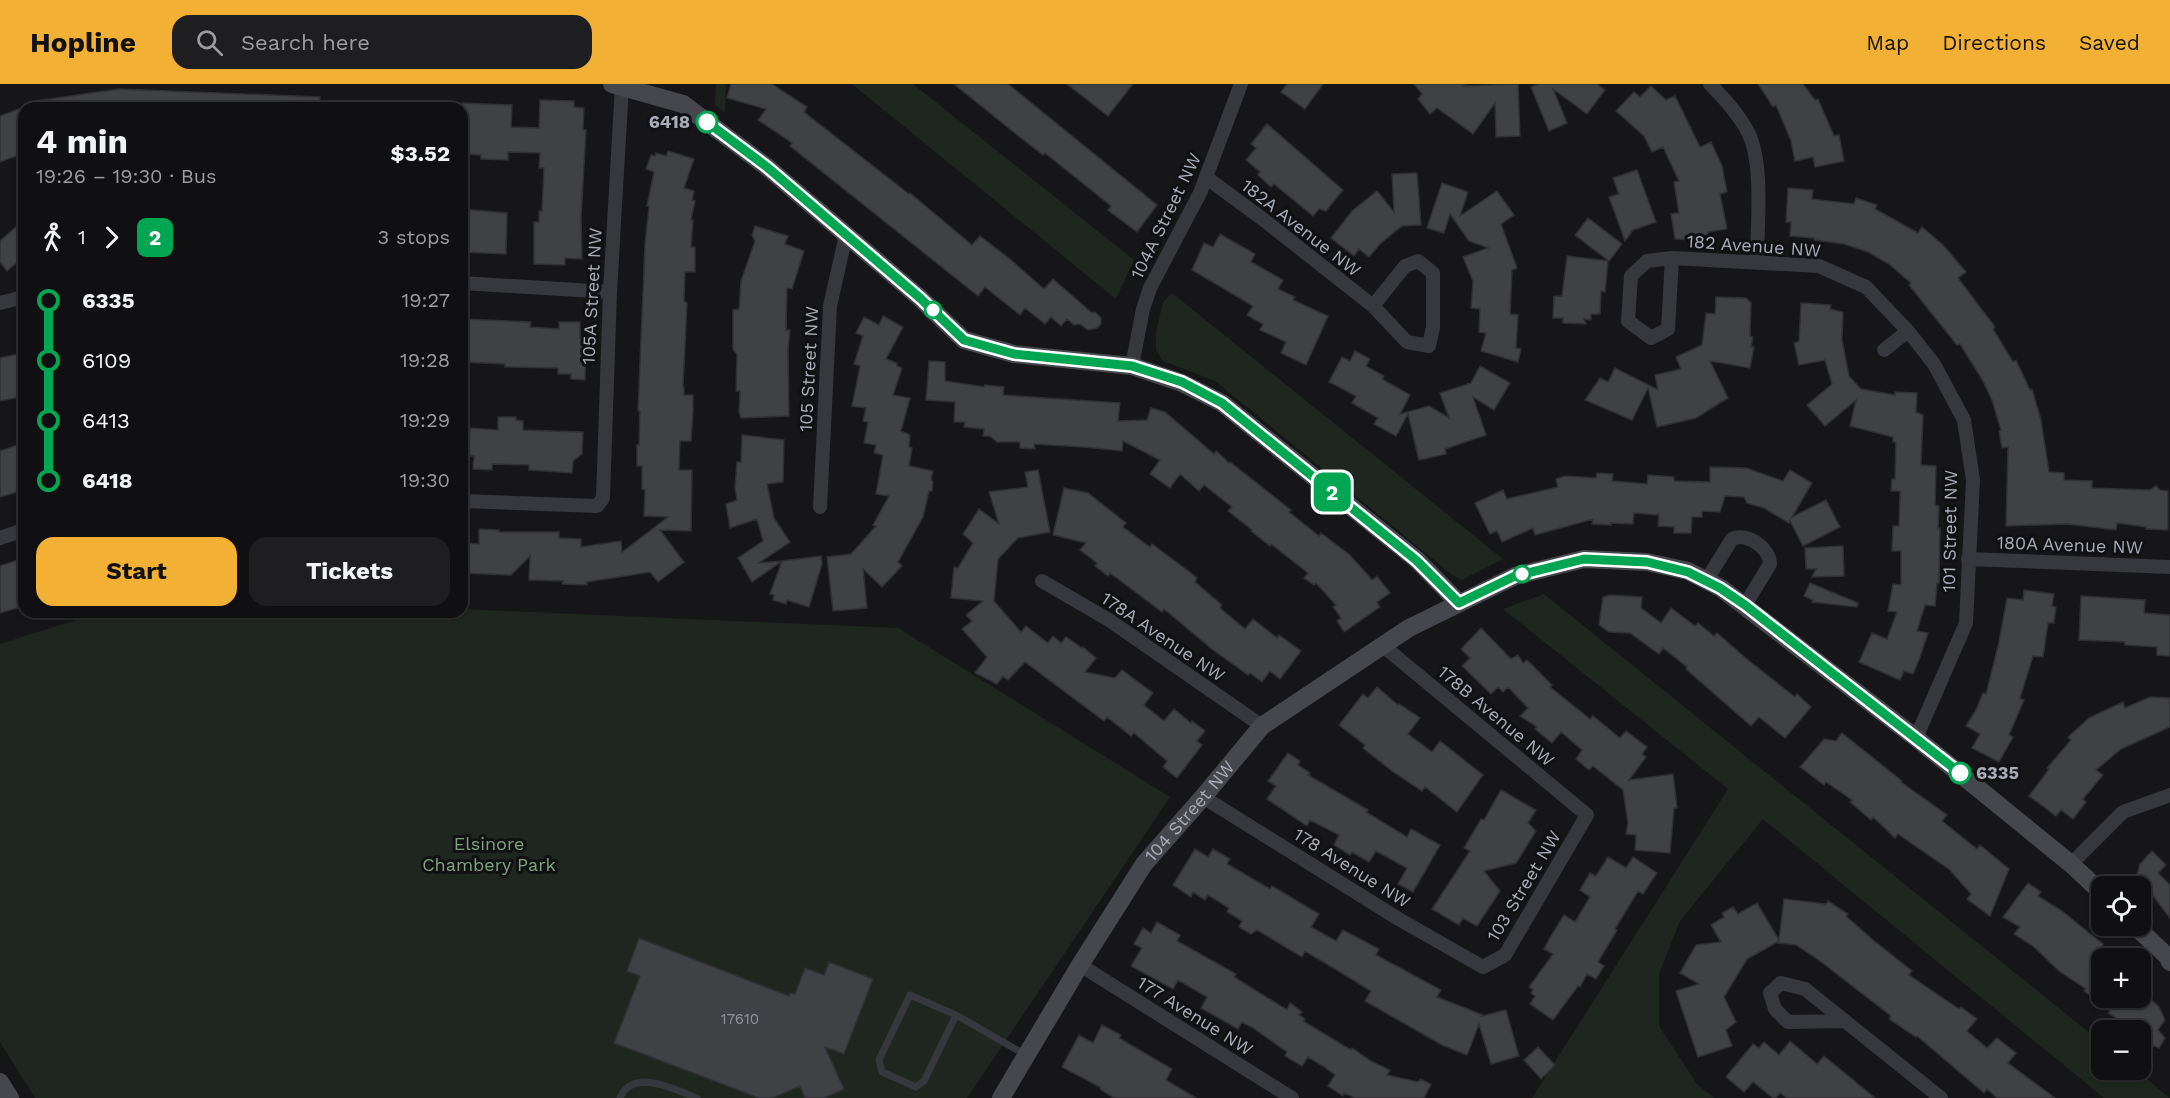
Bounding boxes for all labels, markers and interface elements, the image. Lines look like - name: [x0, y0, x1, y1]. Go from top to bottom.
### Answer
- search box: [172, 15, 592, 69]
- text: Hopline: [30, 26, 136, 59]
- icon: search: [193, 26, 226, 59]
- text: Search here: [241, 30, 370, 55]
- text: Map: [1866, 30, 1909, 55]
- text: Directions: [1942, 30, 2046, 55]
- text: Saved: [2079, 30, 2140, 55]
- place label: 6418: [649, 111, 690, 132]
- marker: 6418: [696, 111, 718, 133]
- text: 4 min: [36, 122, 128, 161]
- text: $3.52: [391, 141, 450, 166]
- street label: 104A Street NW: [1126, 149, 1205, 282]
- text: 19:26 – 19:30 · Bus: [36, 164, 217, 188]
- street label: 182A Avenue NW: [1238, 175, 1365, 281]
- icon: walk: [36, 221, 69, 254]
- icon: forward: [95, 221, 128, 254]
- text: 1: [78, 225, 86, 249]
- text: 2: [149, 225, 161, 250]
- text: 3 stops: [378, 225, 450, 249]
- street label: 105A Street NW: [577, 227, 606, 365]
- street label: 182 Avenue NW: [1686, 230, 1822, 261]
- text: 6335: [82, 288, 134, 313]
- text: 19:27: [401, 288, 450, 312]
- unlabelled marker: [924, 301, 942, 319]
- street label: 105 Street NW: [795, 306, 822, 432]
- text: 6109: [82, 348, 131, 373]
- text: 19:28: [400, 348, 450, 372]
- text: 6413: [82, 408, 130, 433]
- text: 19:29: [400, 408, 450, 432]
- text: 6418: [82, 468, 133, 493]
- text: 19:30: [400, 468, 450, 492]
- street label: 101 Street NW: [1938, 470, 1961, 592]
- line badge: 2: [1312, 472, 1352, 512]
- text: 2: [1326, 480, 1338, 505]
- street label: 180A Avenue NW: [1997, 531, 2143, 558]
- button: Start: [36, 537, 237, 606]
- button: Tickets: [249, 537, 450, 606]
- unlabelled marker: [1513, 565, 1531, 583]
- street label: 178A Avenue NW: [1097, 587, 1229, 686]
- street label: 178B Avenue NW: [1434, 661, 1559, 770]
- street label: 104 Street NW: [1140, 756, 1239, 866]
- marker: 6335: [1949, 762, 1971, 784]
- place label: 6335: [1976, 762, 2019, 783]
- street label: 178 Avenue NW: [1290, 823, 1414, 912]
- street label: 103 Street NW: [1482, 827, 1565, 945]
- park label: Elsinore Chambery Park: [422, 833, 556, 875]
- map controls: [2091, 876, 2151, 1080]
- button: locate: [2091, 876, 2151, 936]
- button: +: [2091, 948, 2151, 1008]
- street label: 177 Avenue NW: [1134, 972, 1257, 1060]
- house number: 17610: [721, 1010, 759, 1028]
- button: −: [2091, 1020, 2151, 1080]

